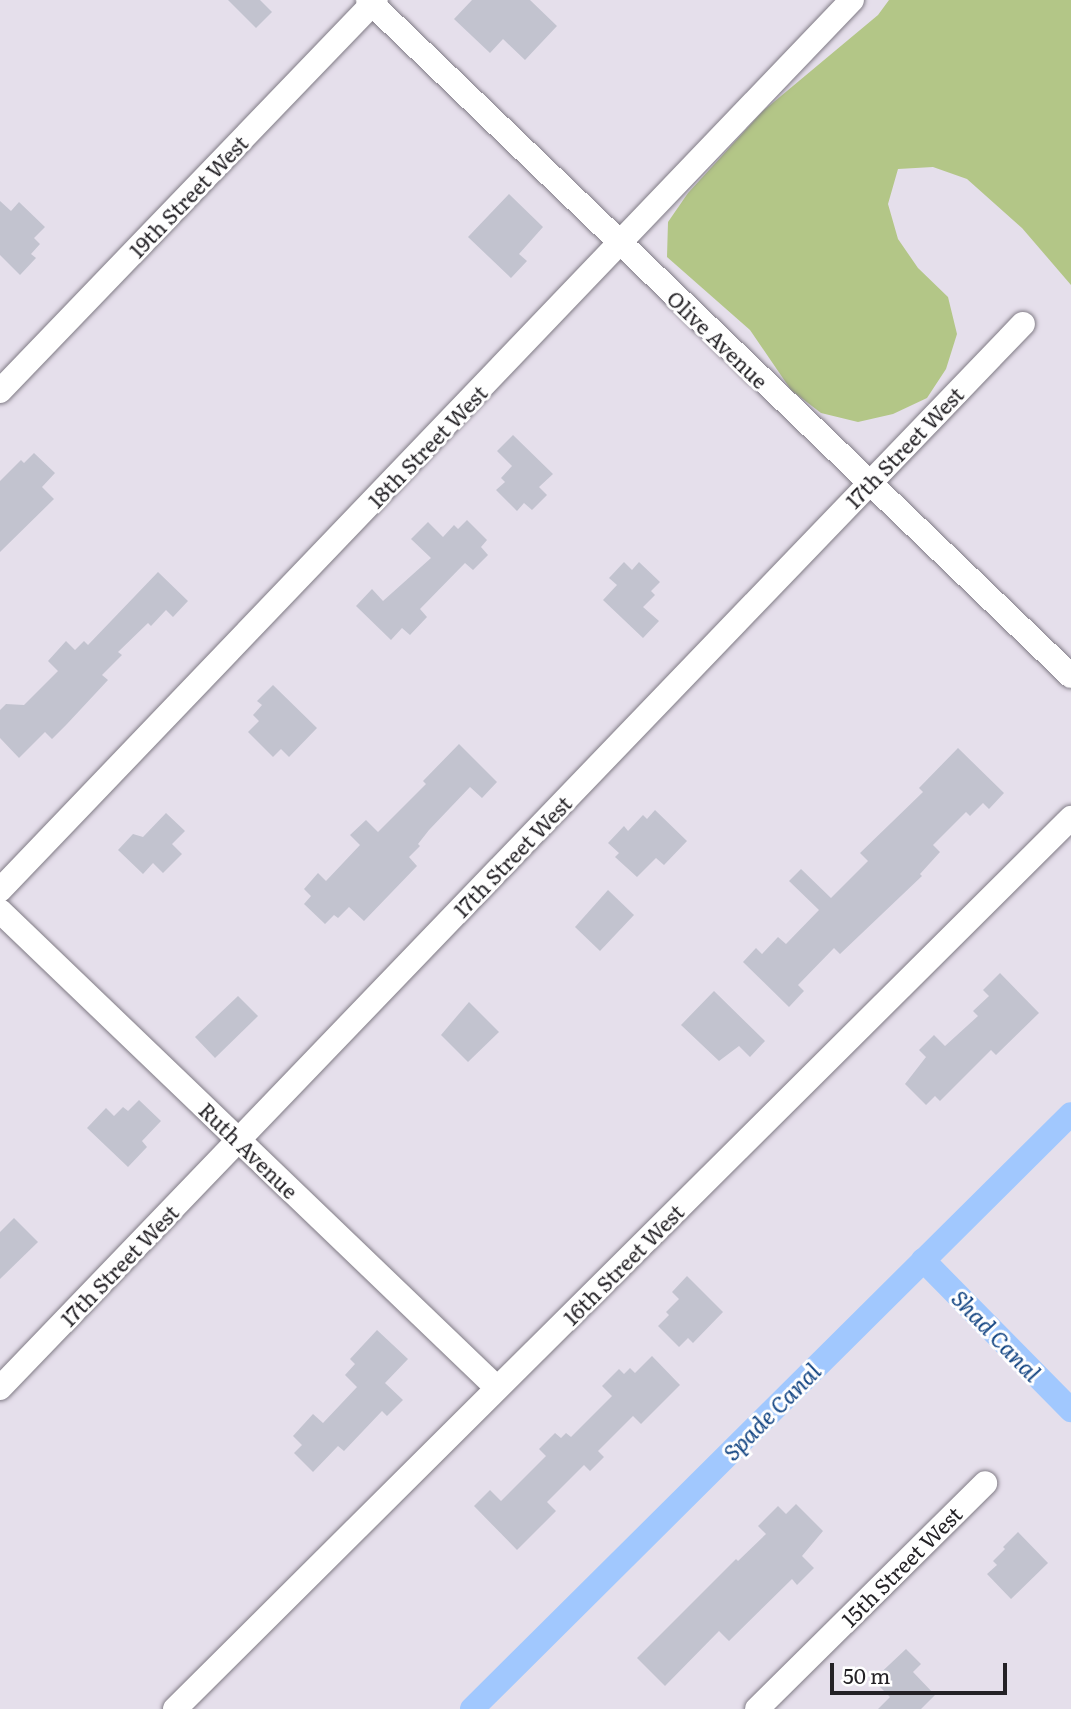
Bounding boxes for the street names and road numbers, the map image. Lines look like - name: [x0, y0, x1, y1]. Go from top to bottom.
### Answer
- street label: 19th Street West: [123, 130, 253, 262]
- street label: Olive Avenue: [663, 285, 773, 393]
- street label: 18th Street West: [362, 380, 492, 512]
- street label: 17th Street West: [840, 381, 968, 513]
- street label: 17th Street West: [448, 790, 576, 922]
- street label: Ruth Avenue: [194, 1097, 304, 1203]
- street label: 16th Street West: [557, 1198, 689, 1330]
- street label: 17th Street West: [55, 1199, 183, 1331]
- street label: 15th Street West: [836, 1501, 966, 1631]

